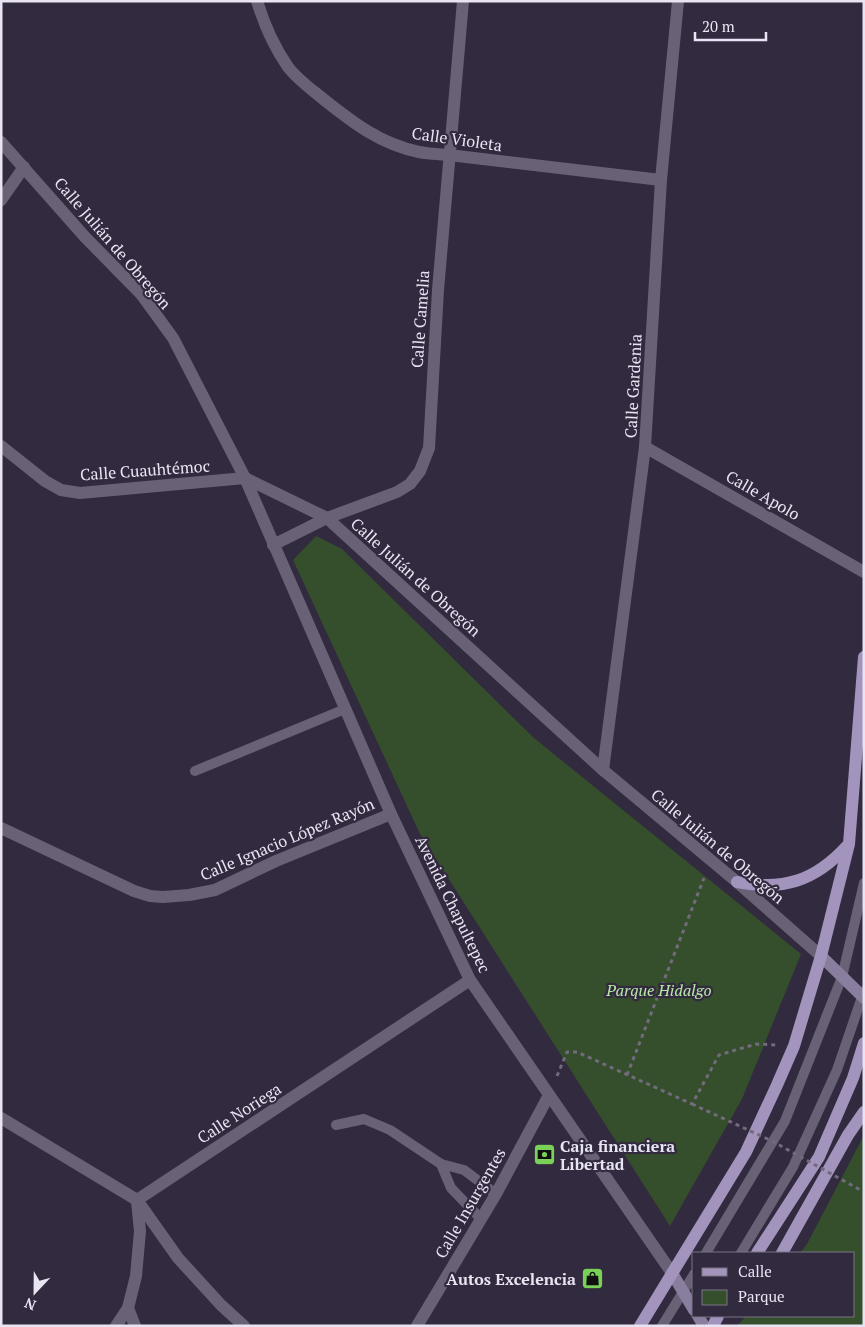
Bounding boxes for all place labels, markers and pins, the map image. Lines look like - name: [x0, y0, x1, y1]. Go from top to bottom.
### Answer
- place label: Caja financiera Libertad: [560, 1135, 675, 1175]
- bank icon: Caja financiera Libertad: [532, 1143, 556, 1167]
- shop icon: Autos Excelencia: [580, 1267, 604, 1291]
- place label: Autos Excelencia: [446, 1268, 576, 1290]

